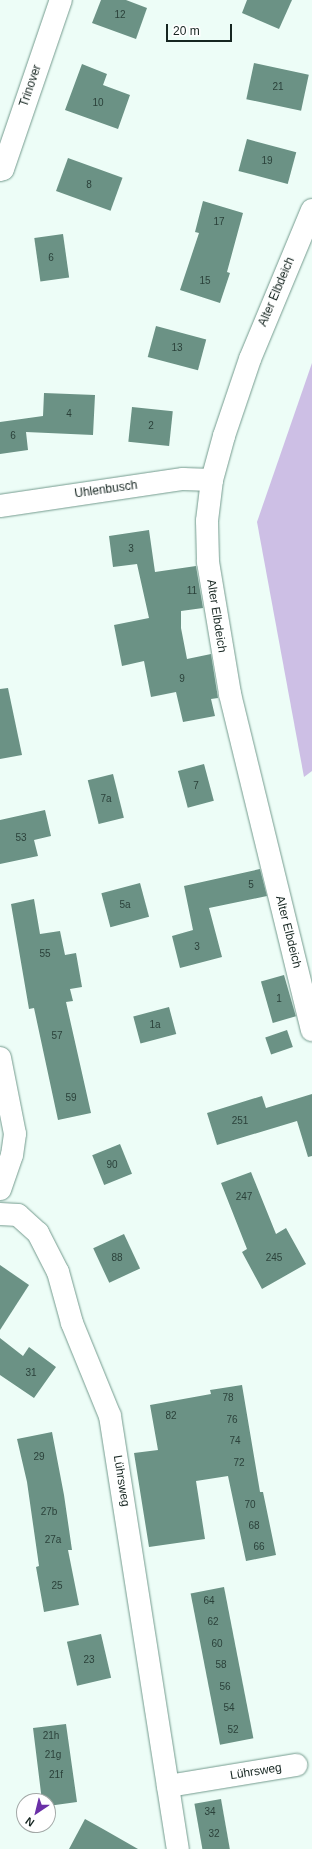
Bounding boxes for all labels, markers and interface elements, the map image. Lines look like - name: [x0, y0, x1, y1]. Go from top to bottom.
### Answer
- house number: 12: [114, 9, 126, 21]
- scale bar: [168, 16, 234, 42]
- text: 20 m: [173, 24, 200, 38]
- street label: Trinover: [17, 63, 45, 109]
- house number: 21: [272, 81, 284, 93]
- house number: 10: [92, 97, 104, 109]
- house number: 19: [261, 155, 273, 167]
- house number: 8: [86, 179, 92, 191]
- house number: 17: [213, 216, 225, 228]
- house number: 6: [48, 252, 54, 264]
- street label: Alter Elbdeich: [256, 255, 298, 329]
- house number: 15: [199, 275, 211, 287]
- house number: 13: [171, 342, 183, 354]
- house number: 4: [66, 408, 72, 420]
- house number: 2: [148, 420, 154, 432]
- house number: 6: [10, 430, 16, 442]
- street label: Uhlenbusch: [74, 478, 138, 502]
- house number: 3: [128, 543, 134, 555]
- street label: Alter Elbdeich: [203, 578, 229, 654]
- house number: 11: [187, 585, 197, 597]
- house number: 9: [179, 673, 185, 685]
- house number: 7: [193, 780, 199, 792]
- house number: 7a: [100, 793, 112, 805]
- house number: 53: [15, 832, 27, 844]
- house number: 5: [248, 879, 254, 891]
- street label: Alter Elbdeich: [272, 894, 304, 970]
- house number: 5a: [119, 899, 131, 911]
- house number: 3: [194, 941, 200, 953]
- house number: 55: [39, 948, 51, 960]
- house number: 1: [276, 993, 282, 1005]
- house number: 1a: [149, 1019, 161, 1031]
- house number: 57: [51, 1030, 63, 1042]
- house number: 59: [65, 1092, 77, 1104]
- house number: 251: [232, 1115, 248, 1127]
- house number: 90: [106, 1159, 118, 1171]
- house number: 247: [236, 1191, 252, 1203]
- house number: 88: [111, 1252, 123, 1264]
- house number: 245: [266, 1252, 282, 1264]
- house number: 31: [25, 1367, 37, 1379]
- house number: 78: [222, 1392, 234, 1404]
- house number: 82: [165, 1410, 177, 1422]
- house number: 76: [226, 1414, 238, 1426]
- house number: 74: [229, 1435, 241, 1447]
- house number: 29: [33, 1451, 45, 1463]
- street label: Lührsweg: [110, 1454, 132, 1508]
- house number: 72: [233, 1457, 245, 1469]
- house number: 70: [244, 1499, 256, 1511]
- house number: 27b: [41, 1506, 57, 1518]
- house number: 68: [248, 1520, 260, 1532]
- house number: 27a: [45, 1534, 61, 1546]
- house number: 66: [253, 1541, 265, 1553]
- house number: 25: [51, 1580, 63, 1592]
- house number: 64: [203, 1595, 215, 1607]
- house number: 62: [207, 1616, 219, 1628]
- house number: 60: [211, 1638, 223, 1650]
- house number: 23: [83, 1654, 95, 1666]
- house number: 58: [215, 1659, 227, 1671]
- house number: 56: [219, 1681, 231, 1693]
- house number: 54: [223, 1702, 235, 1714]
- house number: 52: [227, 1724, 239, 1736]
- house number: 21h: [43, 1730, 59, 1742]
- house number: 21g: [45, 1749, 61, 1761]
- street label: Lührsweg: [229, 1761, 283, 1783]
- house number: 21f: [49, 1769, 63, 1781]
- north arrow: [16, 1793, 56, 1833]
- house number: 34: [204, 1806, 216, 1818]
- text: N: [23, 1815, 36, 1829]
- house number: 32: [208, 1828, 220, 1840]

